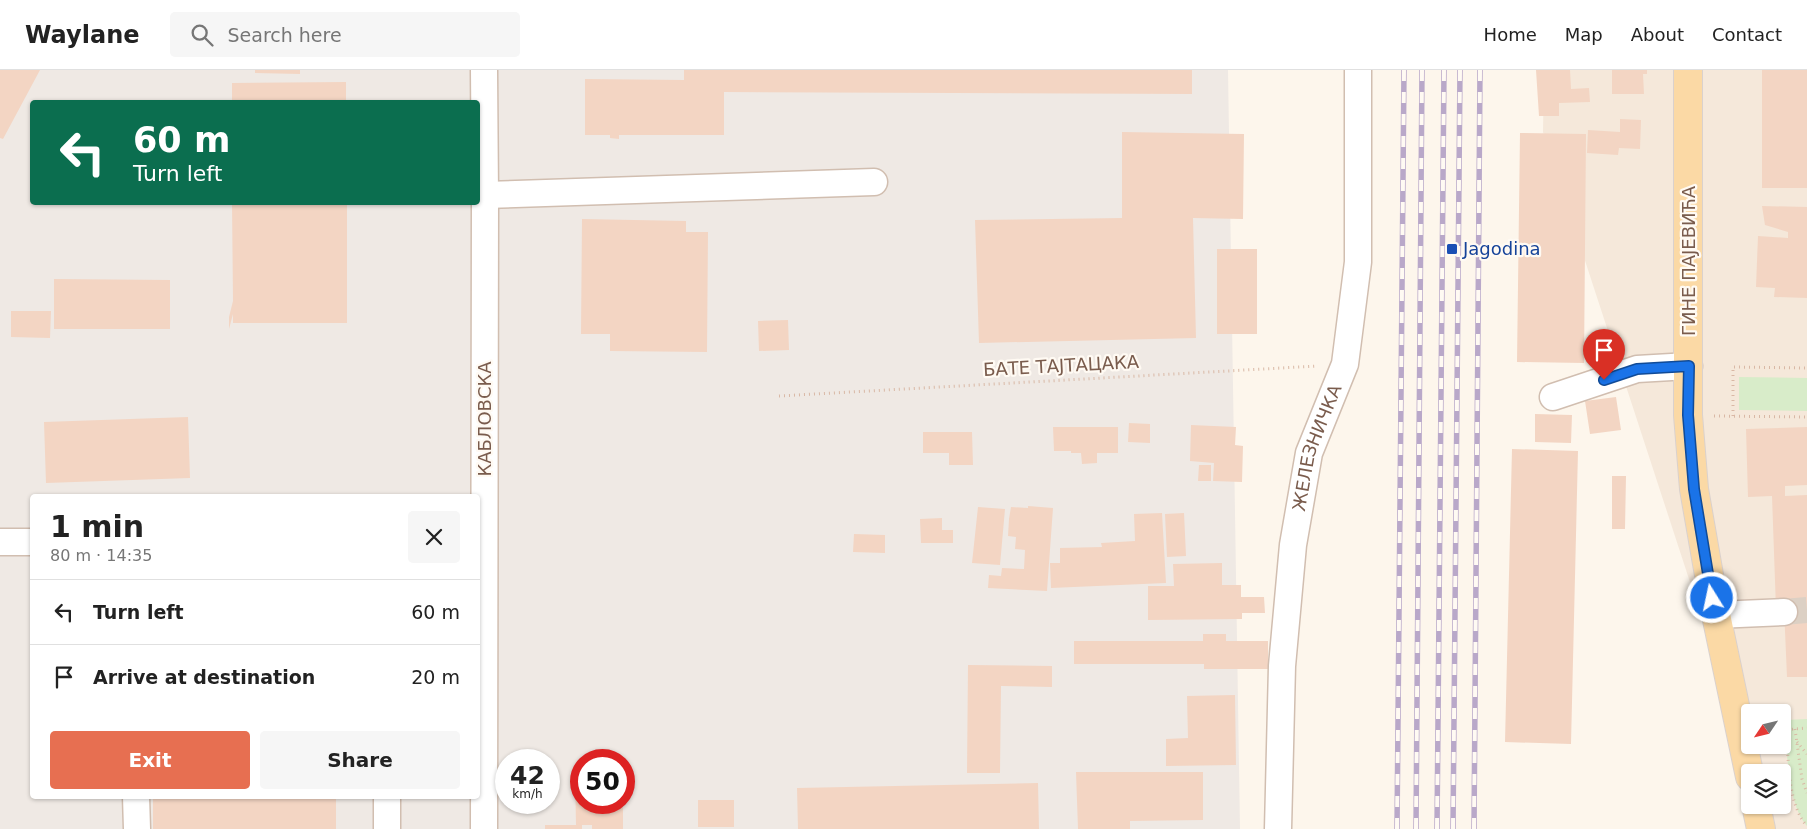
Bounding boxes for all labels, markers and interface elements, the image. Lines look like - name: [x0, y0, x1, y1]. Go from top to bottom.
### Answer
- search box: [170, 12, 520, 57]
- text: Waylane: [25, 21, 140, 49]
- icon: search: [188, 21, 216, 49]
- text: Search here: [228, 24, 342, 46]
- text: Home: [1484, 24, 1537, 45]
- text: Map: [1565, 24, 1603, 45]
- text: About: [1631, 24, 1684, 45]
- text: Contact: [1712, 24, 1782, 45]
- icon: left: [50, 120, 115, 185]
- text: 60 m: [133, 120, 230, 160]
- text: Turn left: [133, 161, 222, 186]
- street label: ГИНЕ ПАЈЕВИЋА: [1678, 185, 1699, 336]
- place label: Jagodina: [1462, 238, 1541, 259]
- marker: Jagodina: [1445, 242, 1459, 256]
- pin: [1583, 329, 1625, 380]
- icon: arrive: [1590, 336, 1618, 364]
- street label: БАТЕ ТАЈТАЦАКА: [982, 351, 1140, 380]
- street label: КАБЛОВСКА: [474, 361, 495, 477]
- street label: ЖЕЛЕЗНИЧКА: [1288, 381, 1346, 513]
- text: 1 min: [50, 509, 144, 544]
- button: close: [408, 511, 460, 563]
- text: 80 m · 14:35: [50, 546, 152, 565]
- position arrow: [1685, 571, 1737, 623]
- icon: left: [50, 598, 78, 626]
- text: Turn left: [93, 601, 184, 623]
- text: 60 m: [411, 601, 460, 623]
- icon: arrive: [50, 663, 78, 691]
- text: Arrive at destination: [93, 666, 315, 688]
- text: 20 m: [411, 666, 460, 688]
- north arrow: [1741, 704, 1791, 754]
- map controls: [1741, 704, 1791, 814]
- button: Exit: [50, 731, 250, 789]
- button: Share: [260, 731, 460, 789]
- speed limit sign: 50: [570, 749, 635, 814]
- text: 42: [510, 761, 545, 790]
- button: layers: [1741, 764, 1791, 814]
- text: km/h: [512, 787, 543, 801]

